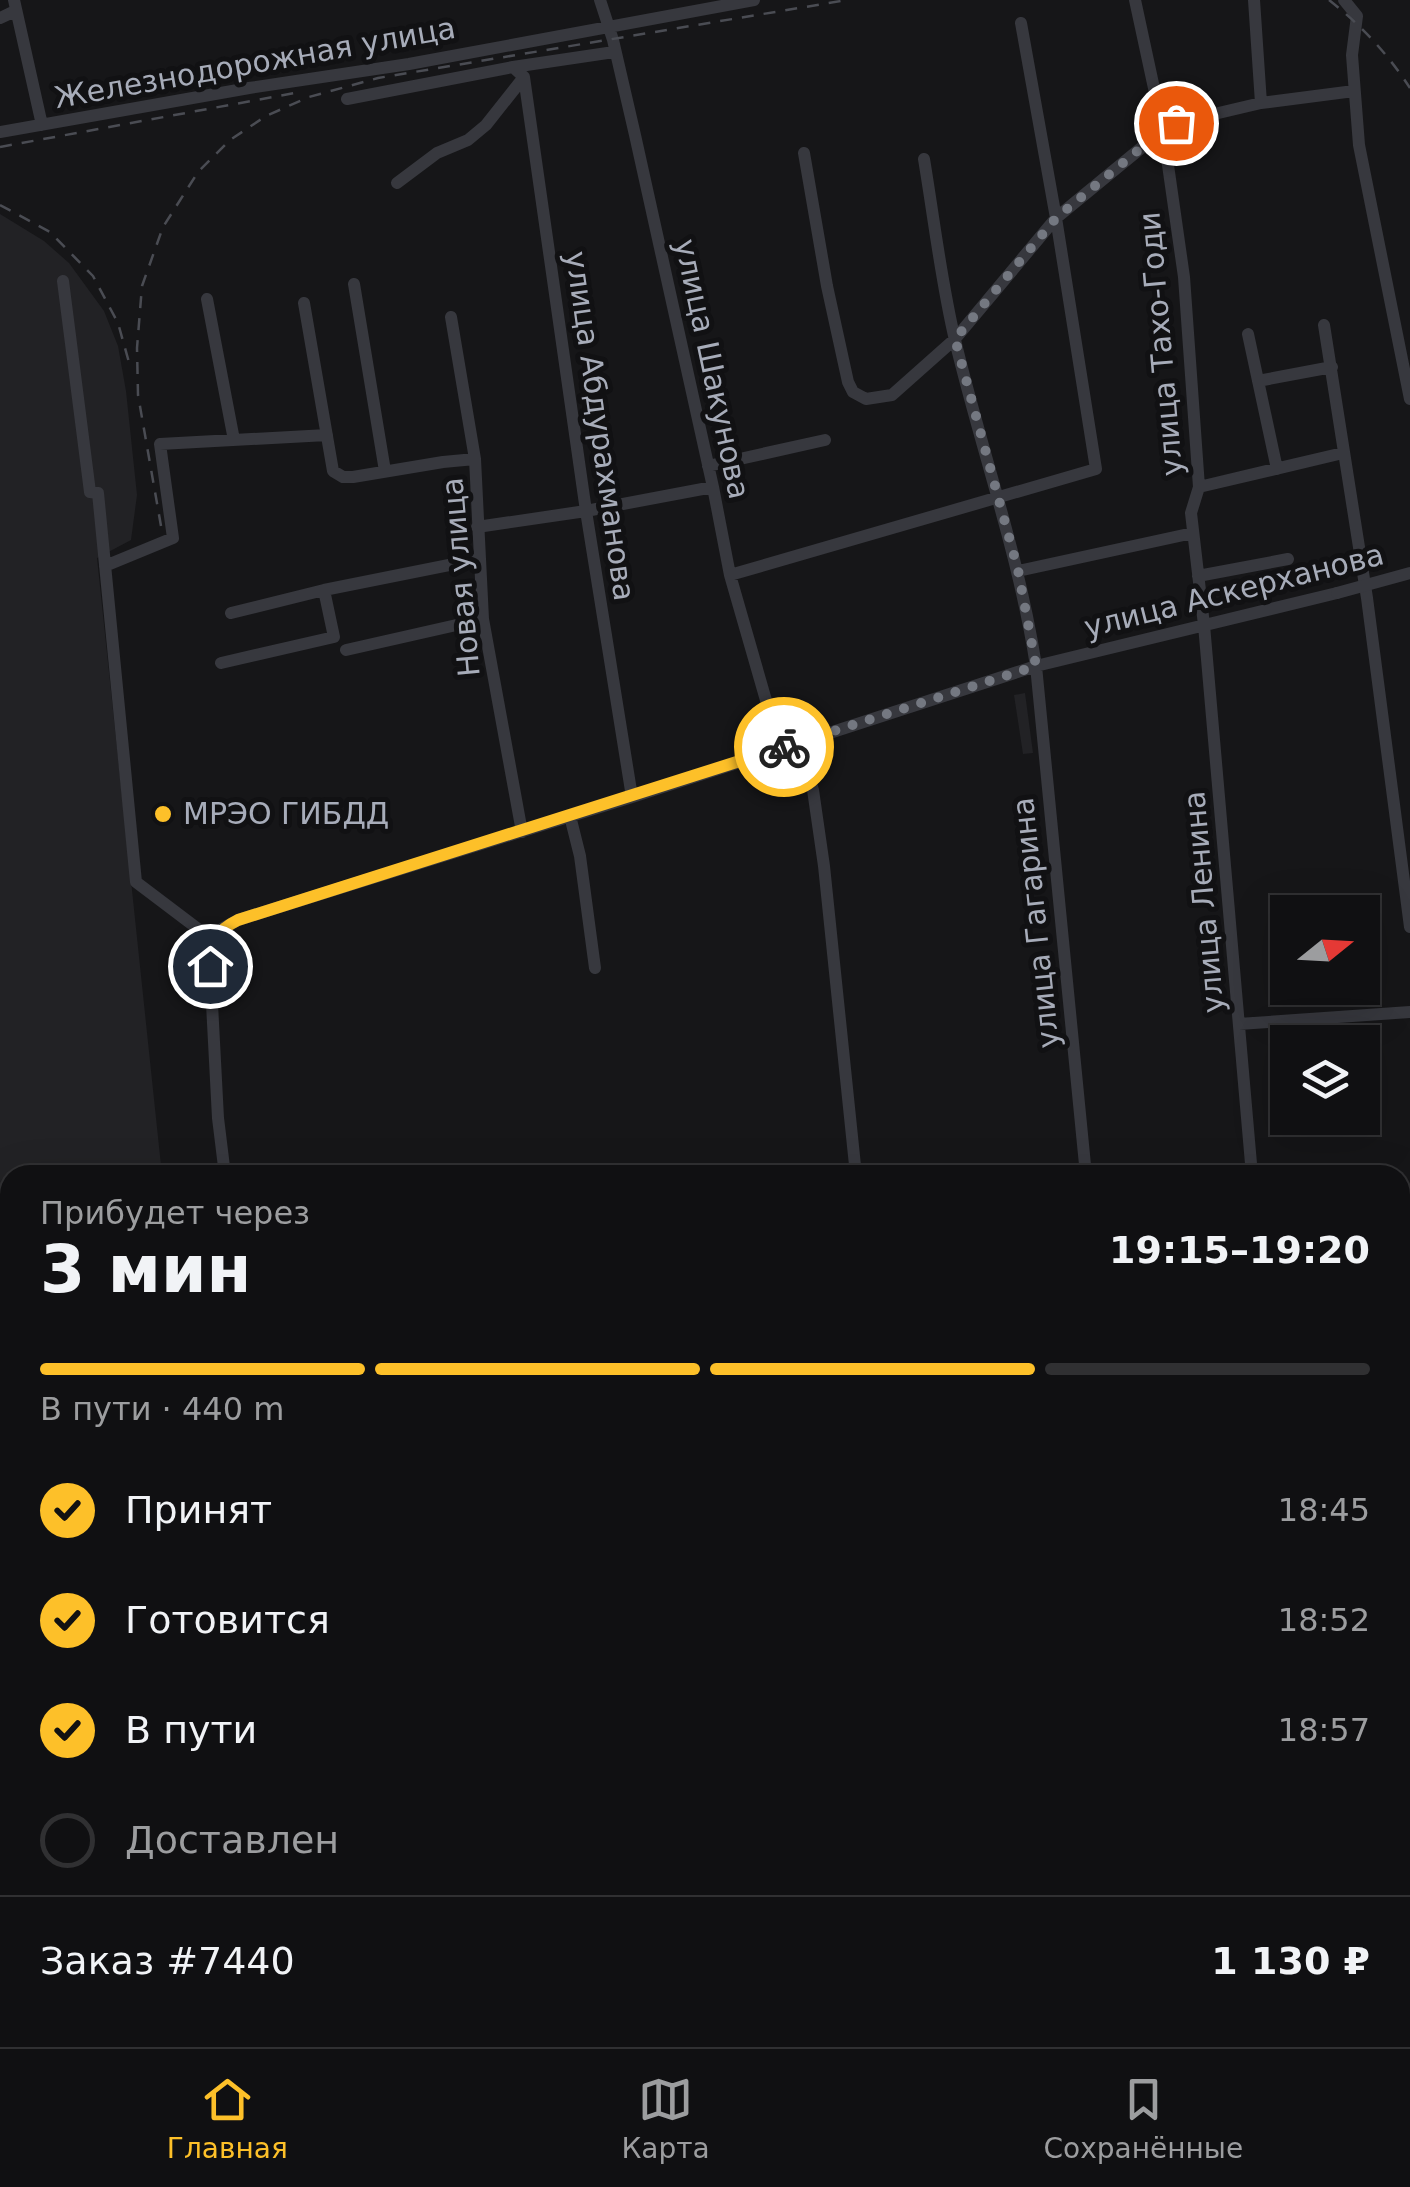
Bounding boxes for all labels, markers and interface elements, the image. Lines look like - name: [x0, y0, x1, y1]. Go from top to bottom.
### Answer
- street label: Железнодорожная улица: [52, 10, 458, 115]
- pin: [1134, 81, 1219, 166]
- icon: bag: [1149, 96, 1204, 151]
- street label: улица Тахо-Годи: [1132, 210, 1189, 478]
- street label: улица Шакунова: [668, 236, 757, 502]
- street label: улица Абдурахманова: [559, 249, 642, 603]
- street label: Новая улица: [434, 476, 487, 678]
- street label: улица Аскерханова: [1080, 536, 1387, 645]
- courier: [734, 697, 834, 797]
- icon: bike: [757, 720, 812, 775]
- street label: улица Ленина: [1176, 789, 1231, 1015]
- place label: МРЭО ГИБДД: [183, 796, 389, 831]
- street label: улица Гагарина: [1005, 796, 1066, 1050]
- marker: МРЭО ГИБДД: [152, 803, 174, 825]
- north arrow: [1270, 895, 1380, 1005]
- map controls: [1270, 895, 1380, 1135]
- pin: [168, 924, 253, 1009]
- icon: home: [183, 939, 238, 994]
- button: layers: [1270, 1025, 1380, 1135]
- text: Прибудет через: [40, 1194, 310, 1232]
- text: 19:15–19:20: [1109, 1228, 1370, 1272]
- text: 3 мин: [40, 1232, 251, 1307]
- text: В пути · 440 m: [40, 1390, 284, 1428]
- icon: check: [40, 1483, 95, 1538]
- text: Принят: [125, 1488, 272, 1532]
- text: 18:45: [1278, 1491, 1370, 1529]
- icon: check: [40, 1593, 95, 1648]
- text: Готовится: [125, 1598, 330, 1642]
- text: 18:52: [1278, 1601, 1370, 1639]
- icon: check: [40, 1703, 95, 1758]
- text: В пути: [125, 1708, 257, 1752]
- text: 18:57: [1278, 1711, 1370, 1749]
- text: Доставлен: [125, 1818, 339, 1862]
- text: Заказ #7440: [40, 1939, 295, 1983]
- text: 1 130 ₽: [1211, 1939, 1370, 1983]
- tab: Главная: [167, 2072, 288, 2165]
- tab: Карта: [621, 2072, 710, 2165]
- tab: Сохранённые: [1043, 2072, 1243, 2165]

